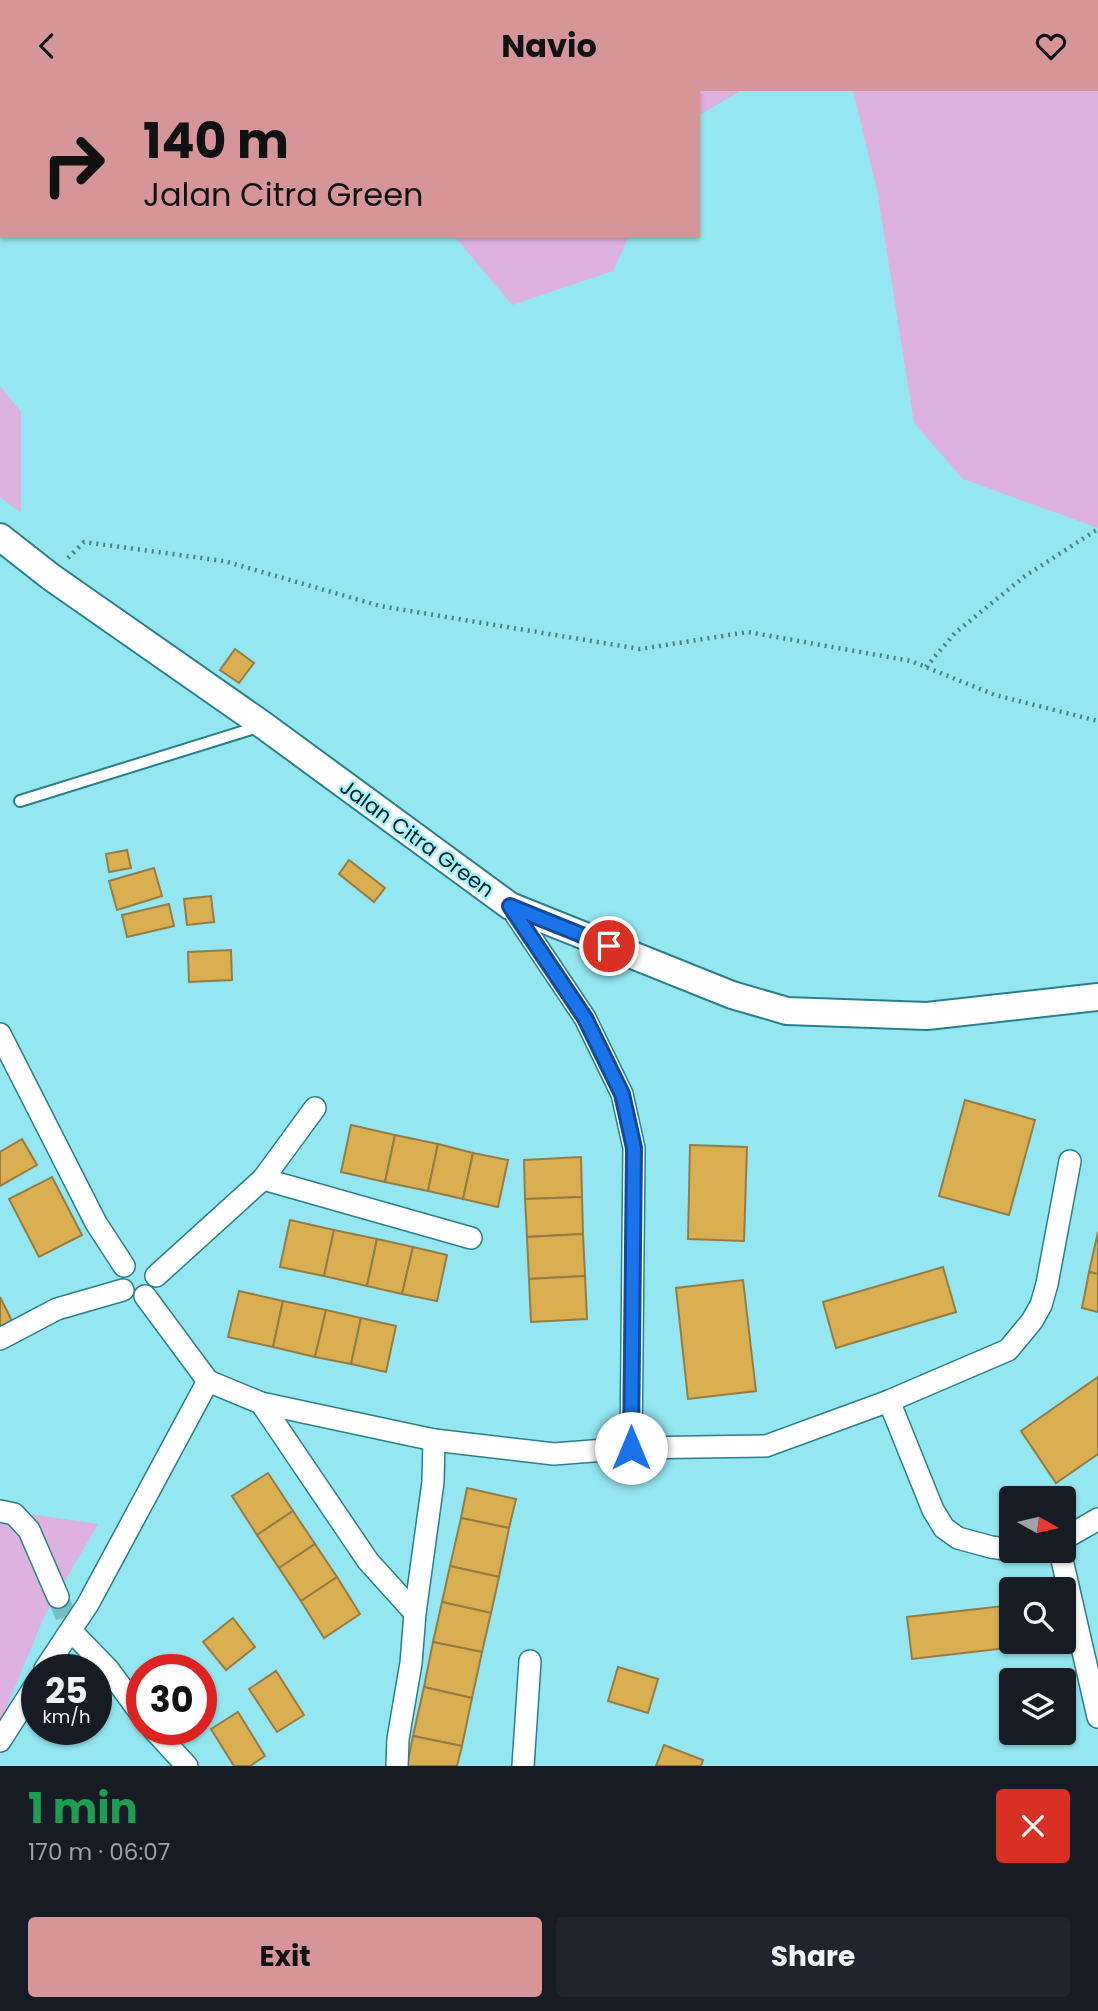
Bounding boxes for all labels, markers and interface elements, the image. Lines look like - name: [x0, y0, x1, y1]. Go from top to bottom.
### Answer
- text: Navio: [501, 23, 597, 68]
- icon: back: [28, 27, 66, 65]
- icon: heart: [1032, 27, 1070, 65]
- text: 140 m: [143, 107, 289, 175]
- icon: right: [28, 119, 119, 210]
- text: Jalan Citra Green: [143, 172, 423, 217]
- street label: Jalan Citra Green: [334, 772, 500, 904]
- pin: [579, 916, 639, 976]
- icon: arrive: [590, 927, 628, 965]
- position arrow: [594, 1411, 668, 1485]
- north arrow: [999, 1486, 1076, 1563]
- map controls: [999, 1486, 1076, 1745]
- button: search: [999, 1577, 1076, 1654]
- speed limit sign: 30: [126, 1654, 217, 1745]
- text: 25: [45, 1666, 88, 1715]
- button: layers: [999, 1668, 1076, 1745]
- text: km/h: [43, 1704, 90, 1729]
- text: 1 min: [28, 1779, 138, 1838]
- button: close: [996, 1789, 1070, 1863]
- text: 170 m · 06:07: [28, 1836, 170, 1868]
- button: Exit: [28, 1917, 542, 1997]
- button: Share: [556, 1917, 1070, 1997]

